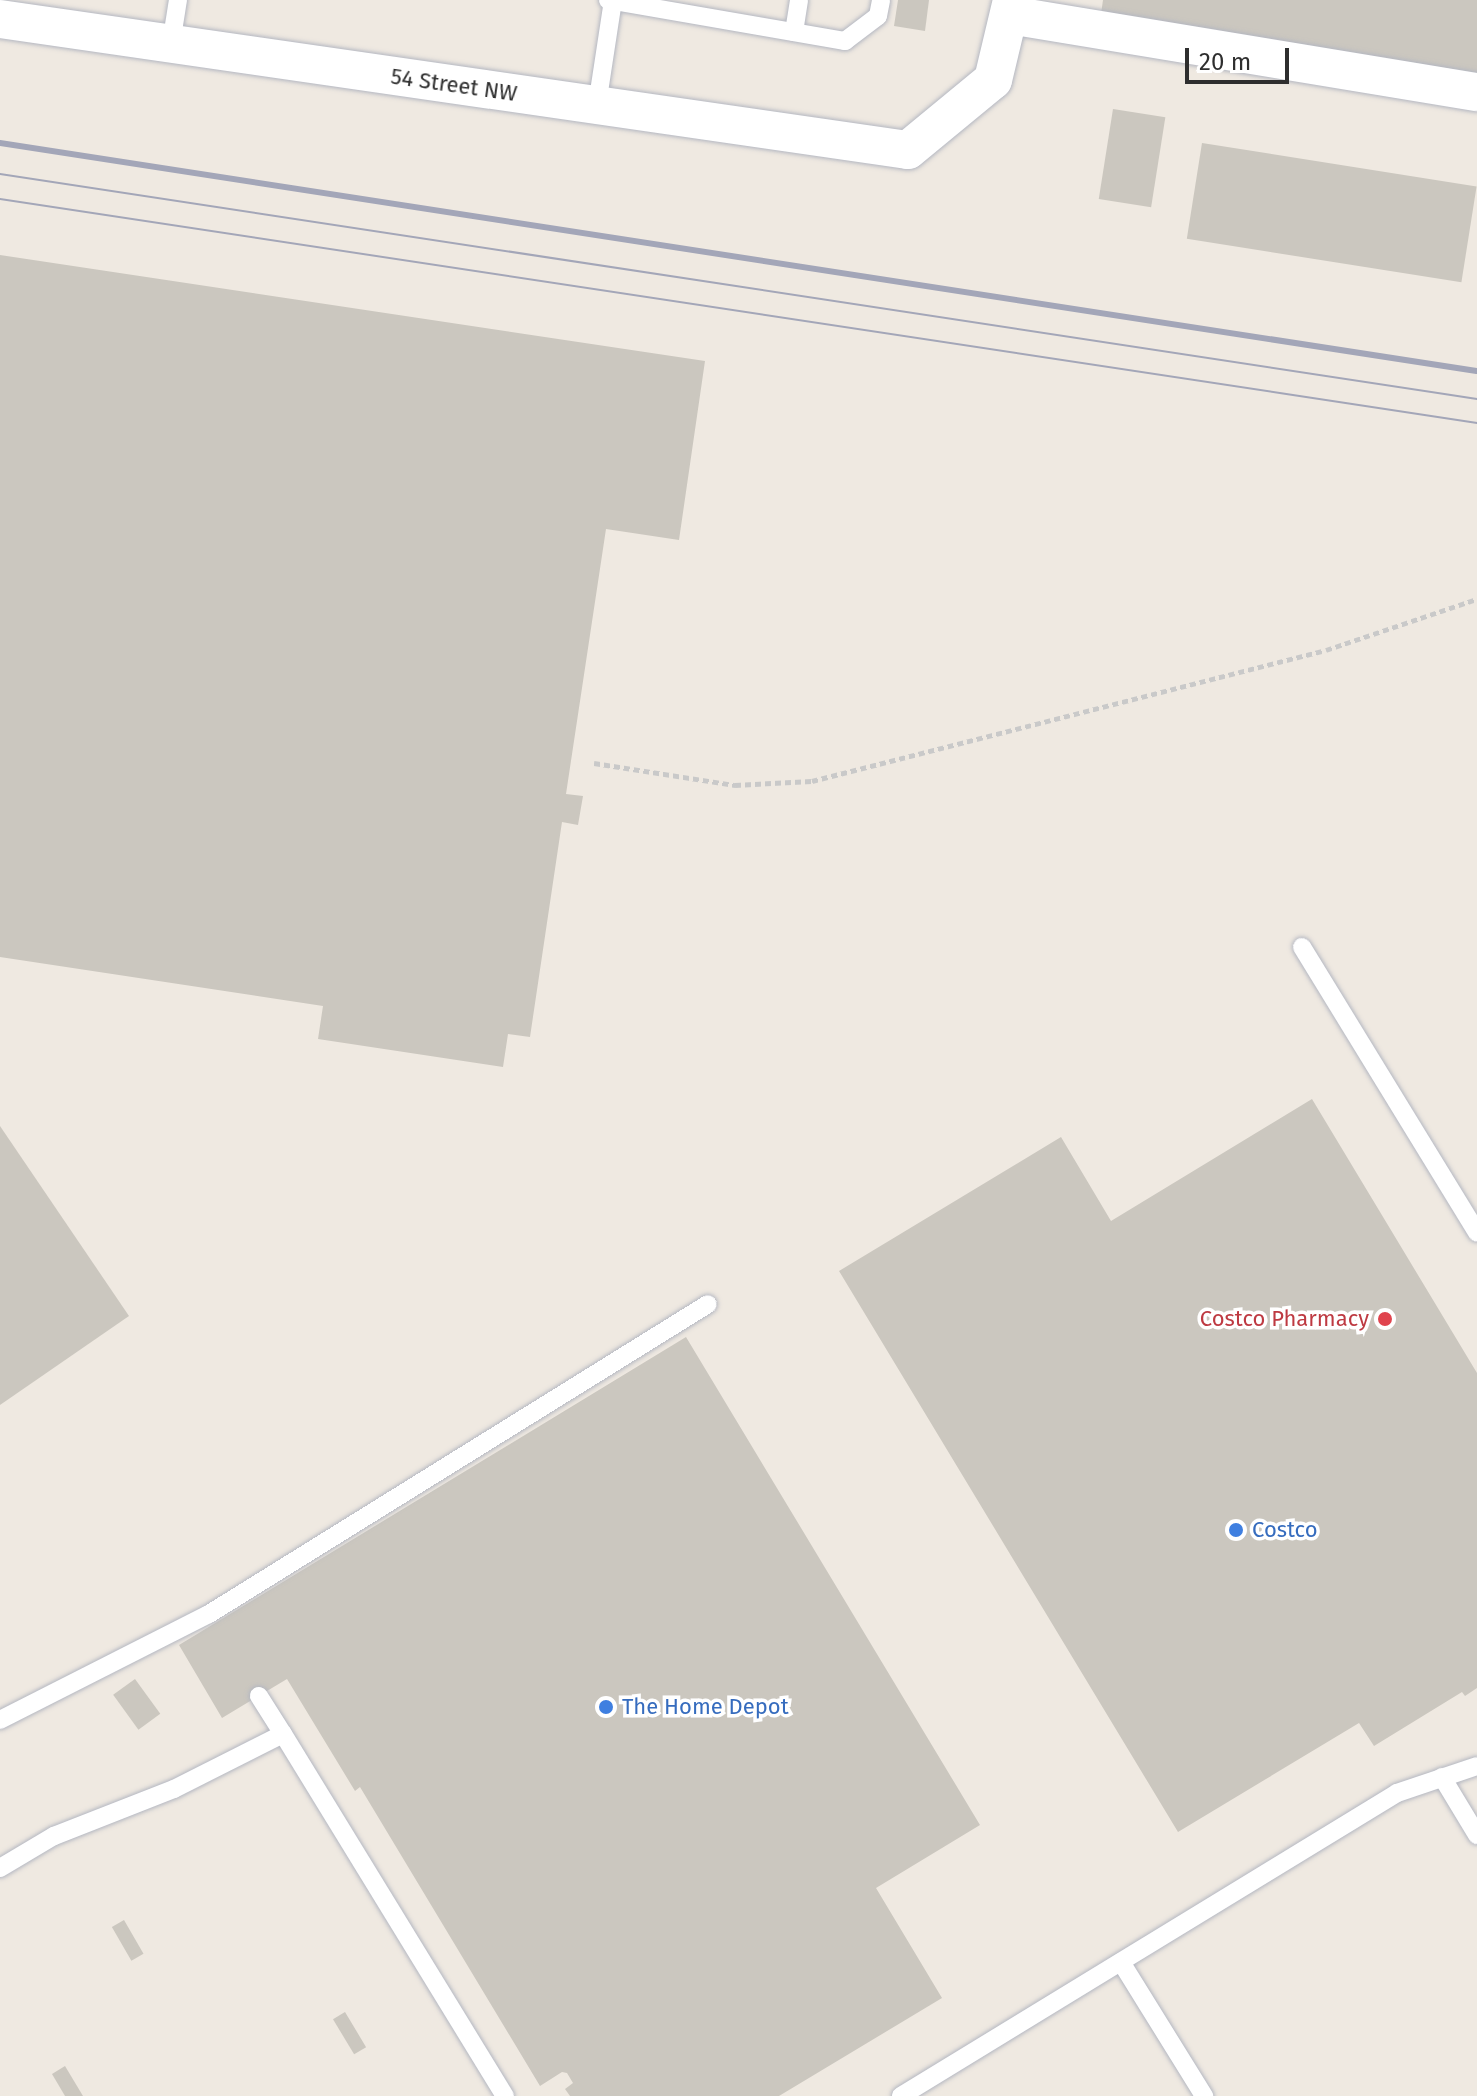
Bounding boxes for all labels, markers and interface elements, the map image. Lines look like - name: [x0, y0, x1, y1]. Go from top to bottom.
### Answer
- scale bar: [1189, 32, 1293, 82]
- text: 20 m: [1199, 48, 1251, 76]
- street label: 54 Street NW: [389, 63, 519, 107]
- place label: Costco Pharmacy: [1200, 1306, 1369, 1332]
- marker: Costco Pharmacy: [1376, 1310, 1394, 1328]
- place label: Costco: [1252, 1517, 1318, 1543]
- marker: Costco: [1227, 1521, 1245, 1539]
- place label: The Home Depot: [622, 1694, 789, 1720]
- marker: The Home Depot: [597, 1698, 615, 1716]

